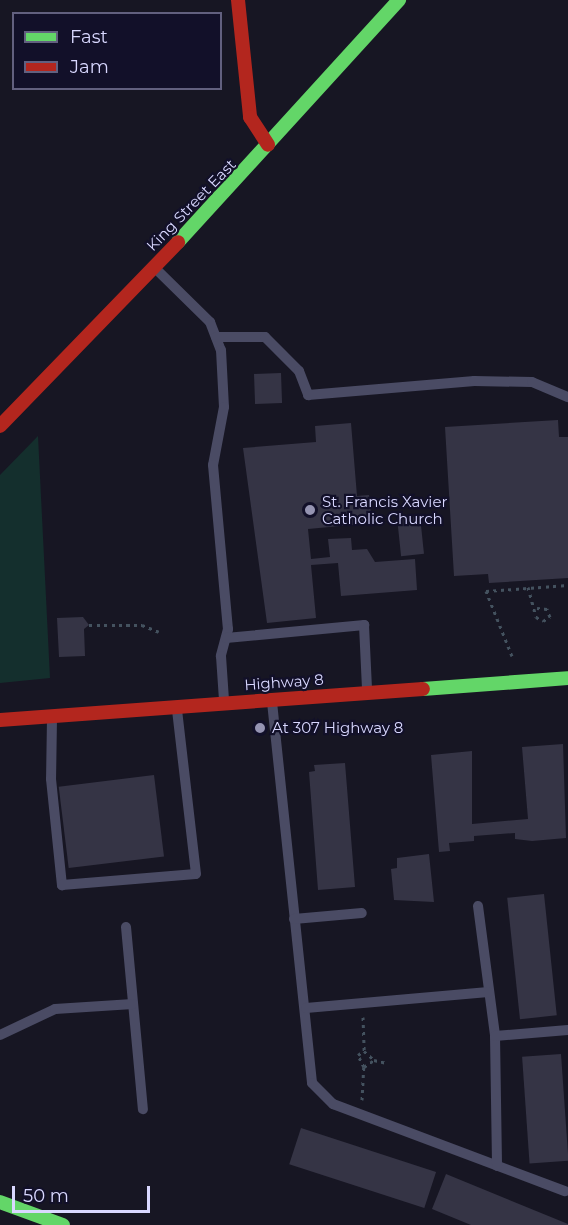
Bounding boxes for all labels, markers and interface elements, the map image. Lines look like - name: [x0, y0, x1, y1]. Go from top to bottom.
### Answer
- legend: [12, 12, 222, 90]
- text: Fast: [70, 26, 108, 48]
- text: Jam: [70, 56, 109, 78]
- street label: King Street East: [143, 155, 239, 255]
- place label: St. Francis Xavier Catholic Church: [322, 492, 447, 527]
- marker: St. Francis Xavier Catholic Church: [303, 503, 317, 517]
- street label: Highway 8: [244, 670, 324, 694]
- place label: At 307 Highway 8: [272, 719, 403, 737]
- marker: At 307 Highway 8: [253, 721, 267, 735]
- scale bar: [15, 1174, 153, 1212]
- text: 50 m: [23, 1185, 69, 1207]

